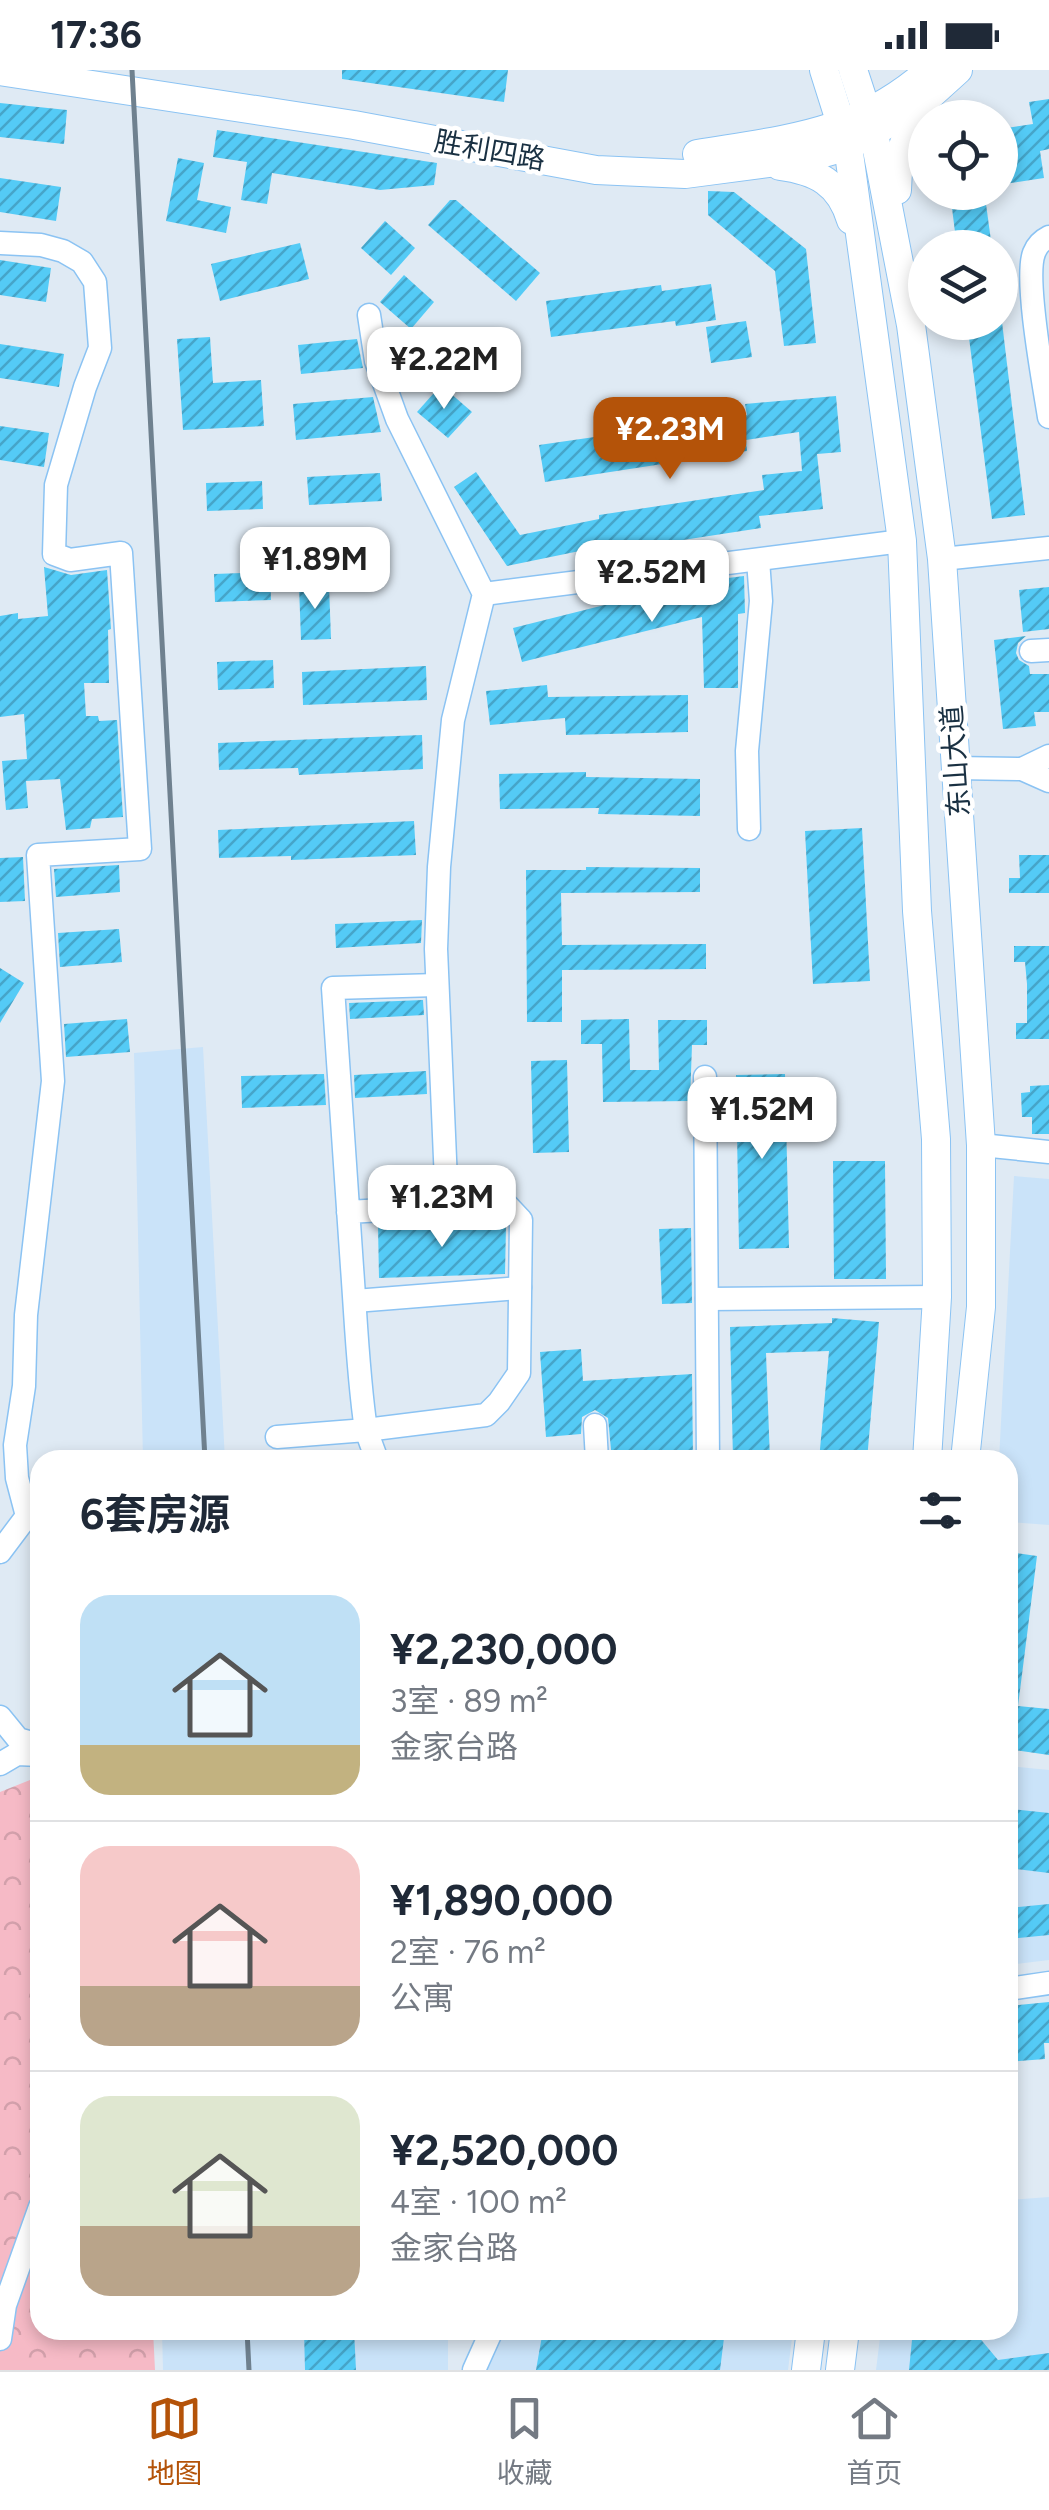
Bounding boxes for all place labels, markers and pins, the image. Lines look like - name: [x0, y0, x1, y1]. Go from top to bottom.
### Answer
- pin: ¥2.22M: [363, 327, 525, 412]
- pin: ¥2.23M: [589, 397, 751, 482]
- pin: ¥1.89M: [234, 527, 396, 612]
- pin: ¥2.52M: [571, 540, 733, 625]
- pin: ¥1.52M: [681, 1077, 843, 1162]
- pin: ¥1.23M: [361, 1165, 523, 1250]

